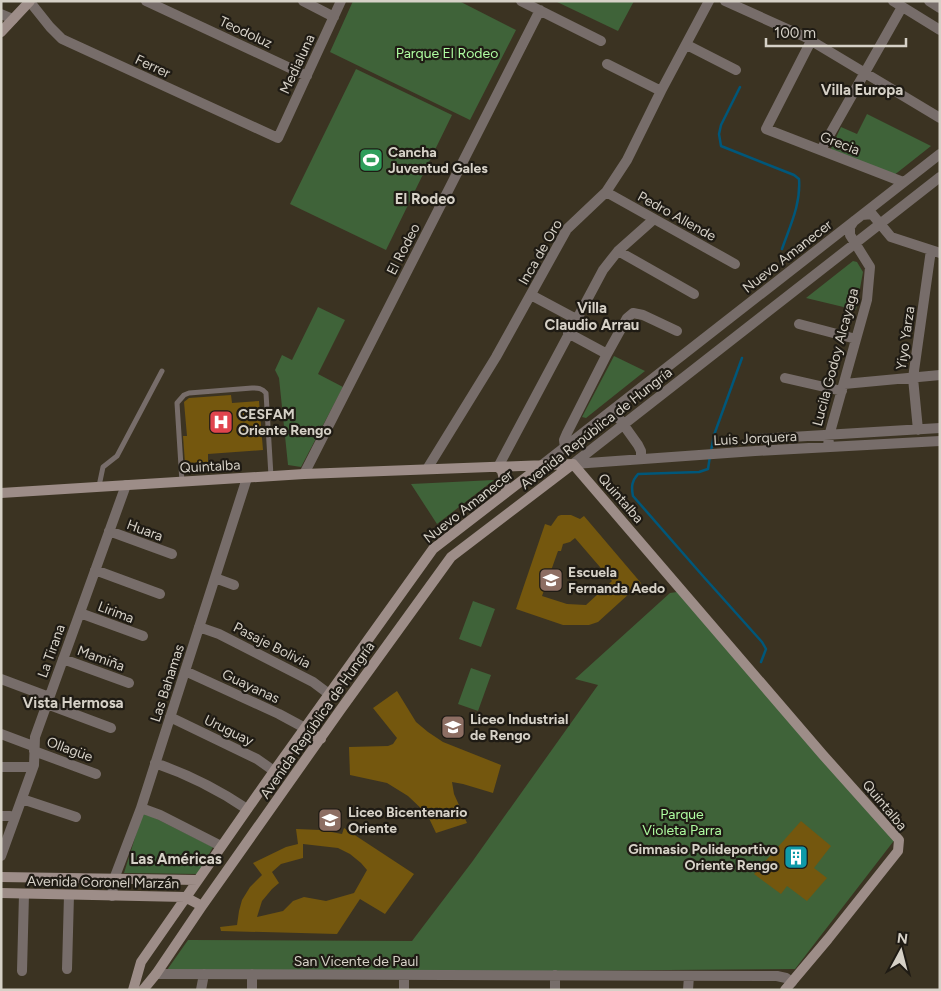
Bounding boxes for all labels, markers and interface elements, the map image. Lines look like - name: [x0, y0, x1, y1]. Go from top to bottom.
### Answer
- street label: Teodoluz: [216, 13, 275, 52]
- scale bar: [766, 15, 906, 47]
- text: 100 m: [774, 24, 816, 42]
- street label: Medialuna: [276, 32, 319, 97]
- park label: Parque El Rodeo: [396, 45, 498, 62]
- street label: Ferrer: [132, 51, 173, 82]
- district label: Villa Europa: [821, 81, 903, 99]
- street label: Grecia: [818, 128, 862, 159]
- place label: Cancha Juventud Gales: [388, 144, 488, 177]
- sports icon: Cancha Juventud Gales: [358, 147, 384, 173]
- street label: Pedro Allende: [635, 188, 719, 245]
- district label: El Rodeo: [395, 190, 456, 208]
- street label: Inca de Oro: [515, 216, 566, 288]
- street label: Nuevo Amanecer: [739, 216, 836, 297]
- street label: El Rodeo: [383, 221, 424, 278]
- street label: Lucila Godoy Alcayaga: [809, 286, 862, 428]
- district label: Villa Claudio Arrau: [545, 299, 639, 334]
- street label: Yiyo Yarza: [893, 305, 918, 371]
- street label: Avenida República de Hungría: [517, 364, 676, 493]
- place label: CESFAM Oriente Rengo: [238, 406, 332, 439]
- hospital icon: CESFAM Oriente Rengo: [208, 409, 234, 435]
- street label: Luis Jorquera: [713, 428, 797, 449]
- street label: Quintalba: [179, 456, 241, 477]
- street label: Nuevo Amanecer: [420, 466, 517, 547]
- street label: Quintalba: [594, 470, 647, 527]
- street label: Huara: [124, 516, 165, 545]
- place label: Escuela Fernanda Aedo: [568, 564, 665, 597]
- school or university icon: Escuela Fernanda Aedo: [538, 567, 564, 593]
- street label: Lirima: [95, 598, 136, 627]
- street label: Pasaje Bolivia: [230, 619, 313, 672]
- street label: La Tirana: [34, 622, 69, 680]
- street label: Avenida República de Hungría: [257, 638, 378, 802]
- street label: Mamiña: [75, 642, 127, 675]
- street label: Las Bahamas: [147, 642, 188, 724]
- street label: Guayanas: [219, 666, 282, 707]
- district label: Vista Hermosa: [22, 694, 124, 712]
- street label: Uruguay: [201, 711, 257, 750]
- place label: Liceo Industrial de Rengo: [470, 711, 568, 744]
- school or university icon: Liceo Industrial de Rengo: [440, 714, 466, 740]
- street label: Ollagüe: [44, 733, 96, 766]
- street label: Quintalba: [859, 777, 911, 834]
- place label: Liceo Bicentenario Oriente: [348, 804, 467, 837]
- park label: Parque Violeta Parra: [642, 806, 722, 839]
- school or university icon: Liceo Bicentenario Oriente: [317, 807, 343, 833]
- place label: Gimnasio Polideportivo Oriente Rengo: [628, 841, 778, 874]
- building icon: Gimnasio Polideportivo Oriente Rengo: [783, 844, 809, 870]
- district label: Las Américas: [130, 850, 222, 868]
- street label: Avenida Coronel Marzán: [27, 873, 180, 892]
- north arrow: [876, 926, 926, 976]
- text: N: [896, 929, 909, 948]
- street label: San Vicente de Paul: [294, 953, 418, 970]

